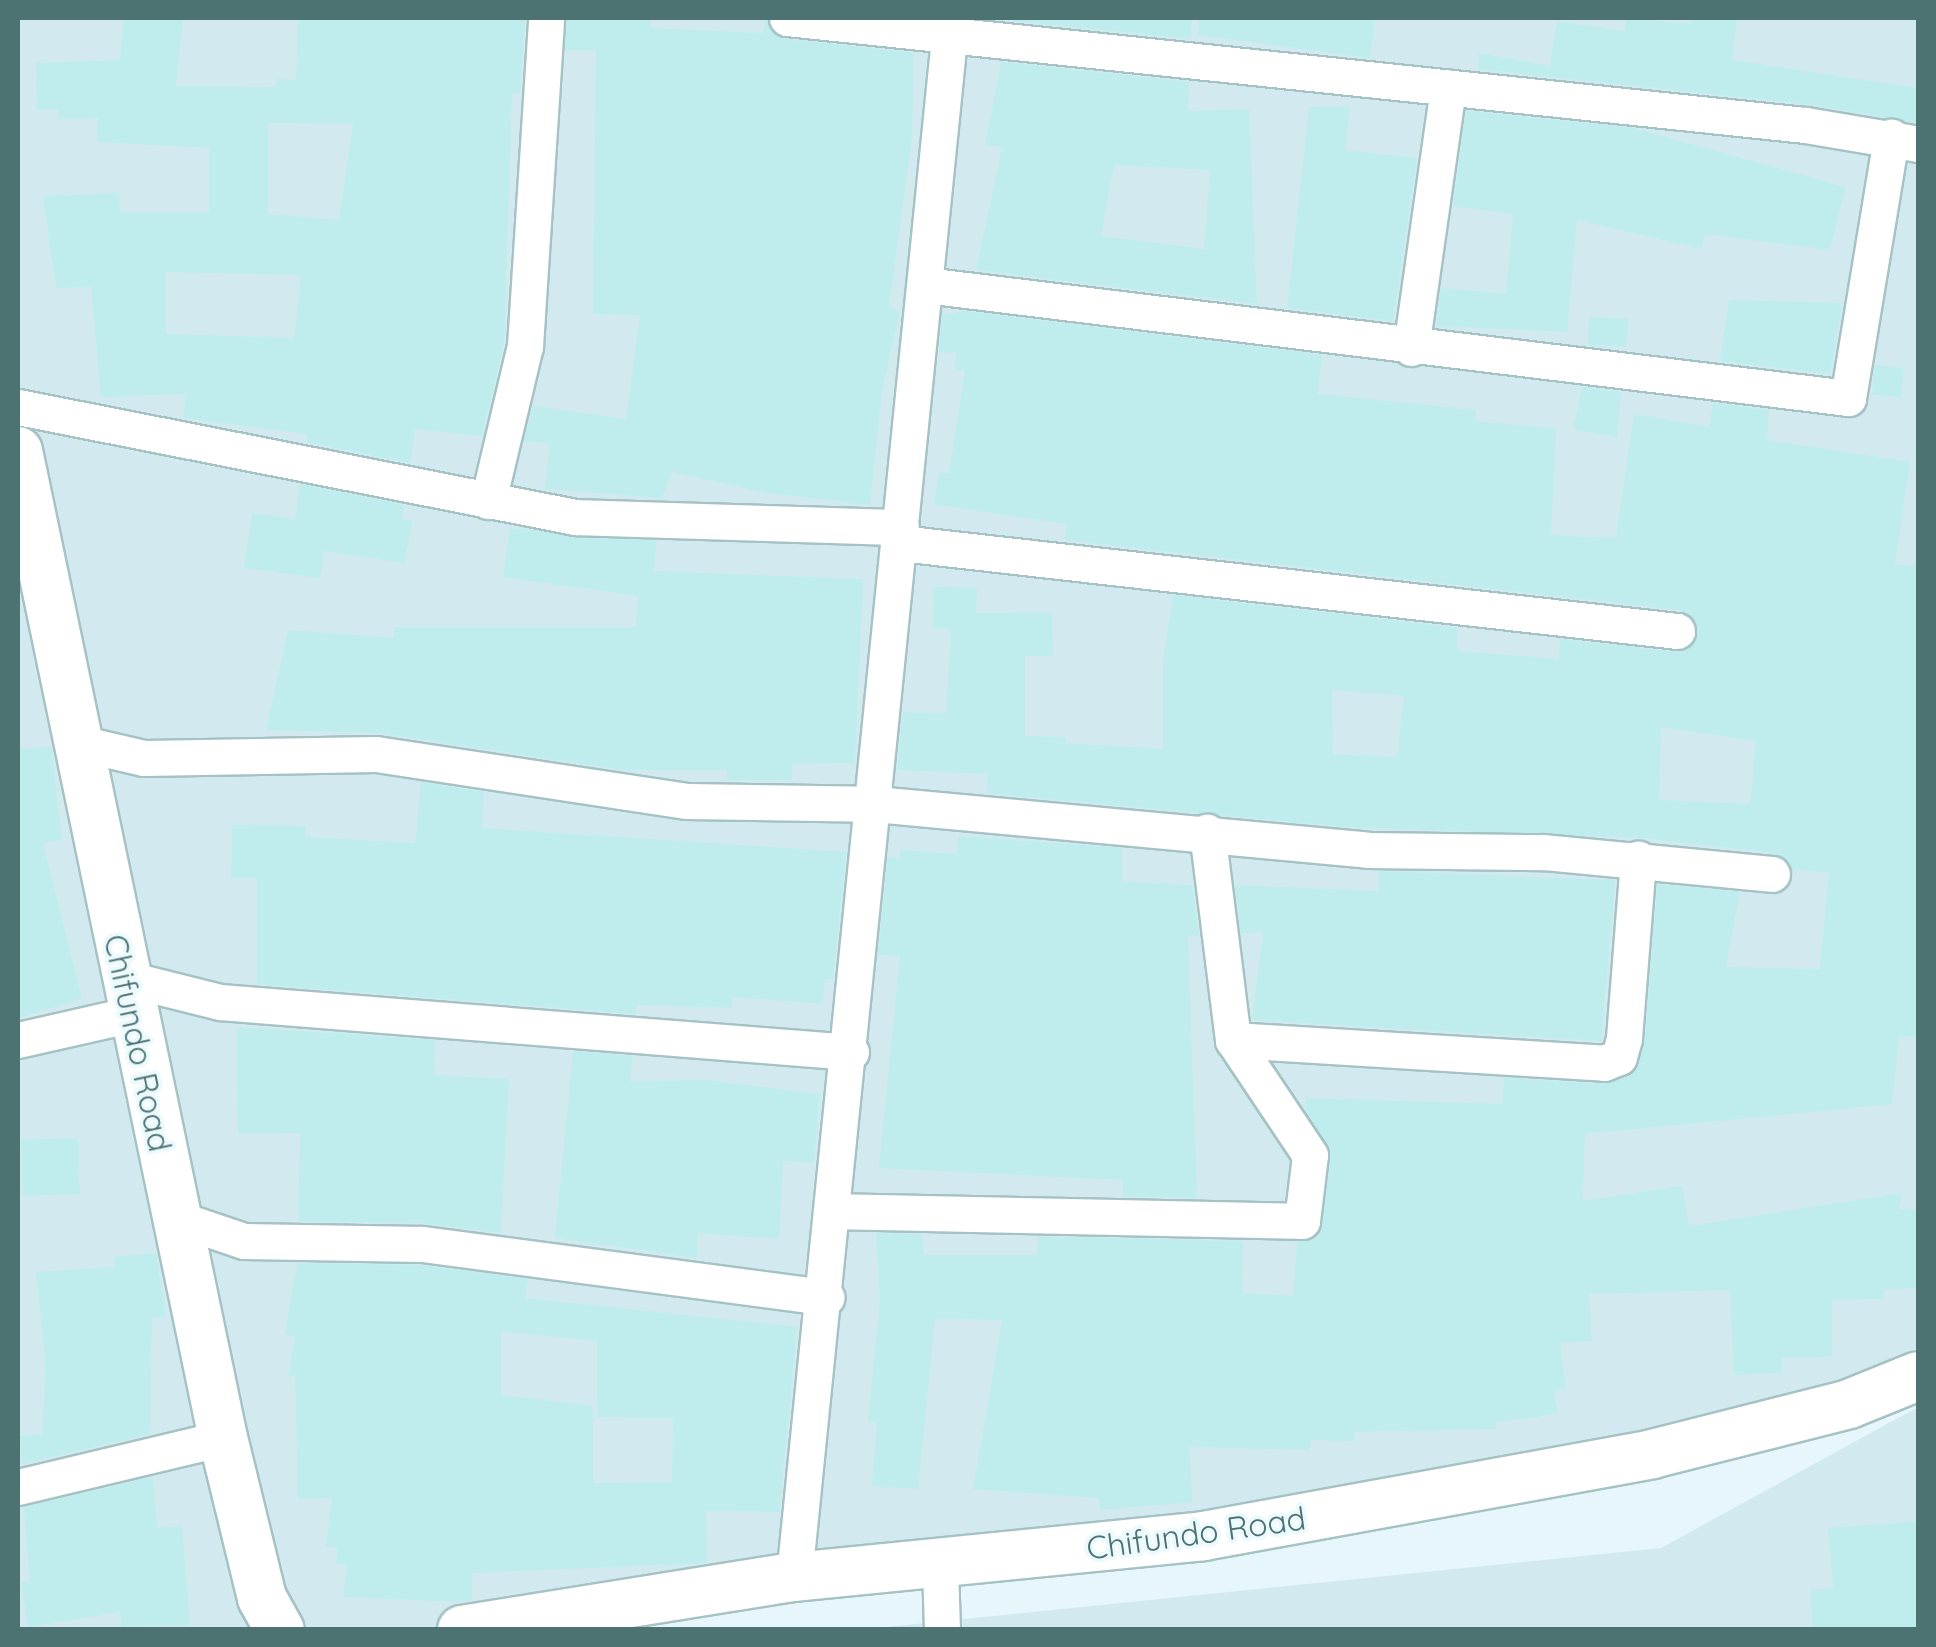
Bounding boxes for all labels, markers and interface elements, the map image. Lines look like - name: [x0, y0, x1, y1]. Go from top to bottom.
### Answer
- street label: Chifundo Road: [96, 931, 180, 1155]
- street label: Chifundo Road: [1084, 1499, 1308, 1567]

